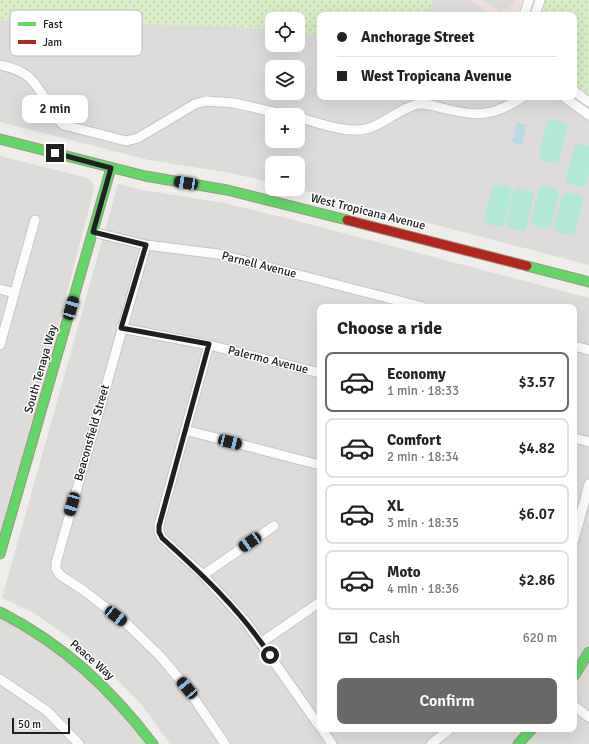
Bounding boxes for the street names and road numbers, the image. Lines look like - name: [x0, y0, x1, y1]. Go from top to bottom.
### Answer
- street label: West Tropicana Avenue: [309, 190, 427, 234]
- street label: Parnell Avenue: [220, 248, 298, 282]
- street label: South Tenaya Way: [21, 322, 61, 415]
- street label: Palermo Avenue: [226, 343, 310, 377]
- street label: Beaconsfield Street: [71, 383, 113, 483]
- street label: Peace Way: [67, 637, 118, 684]

